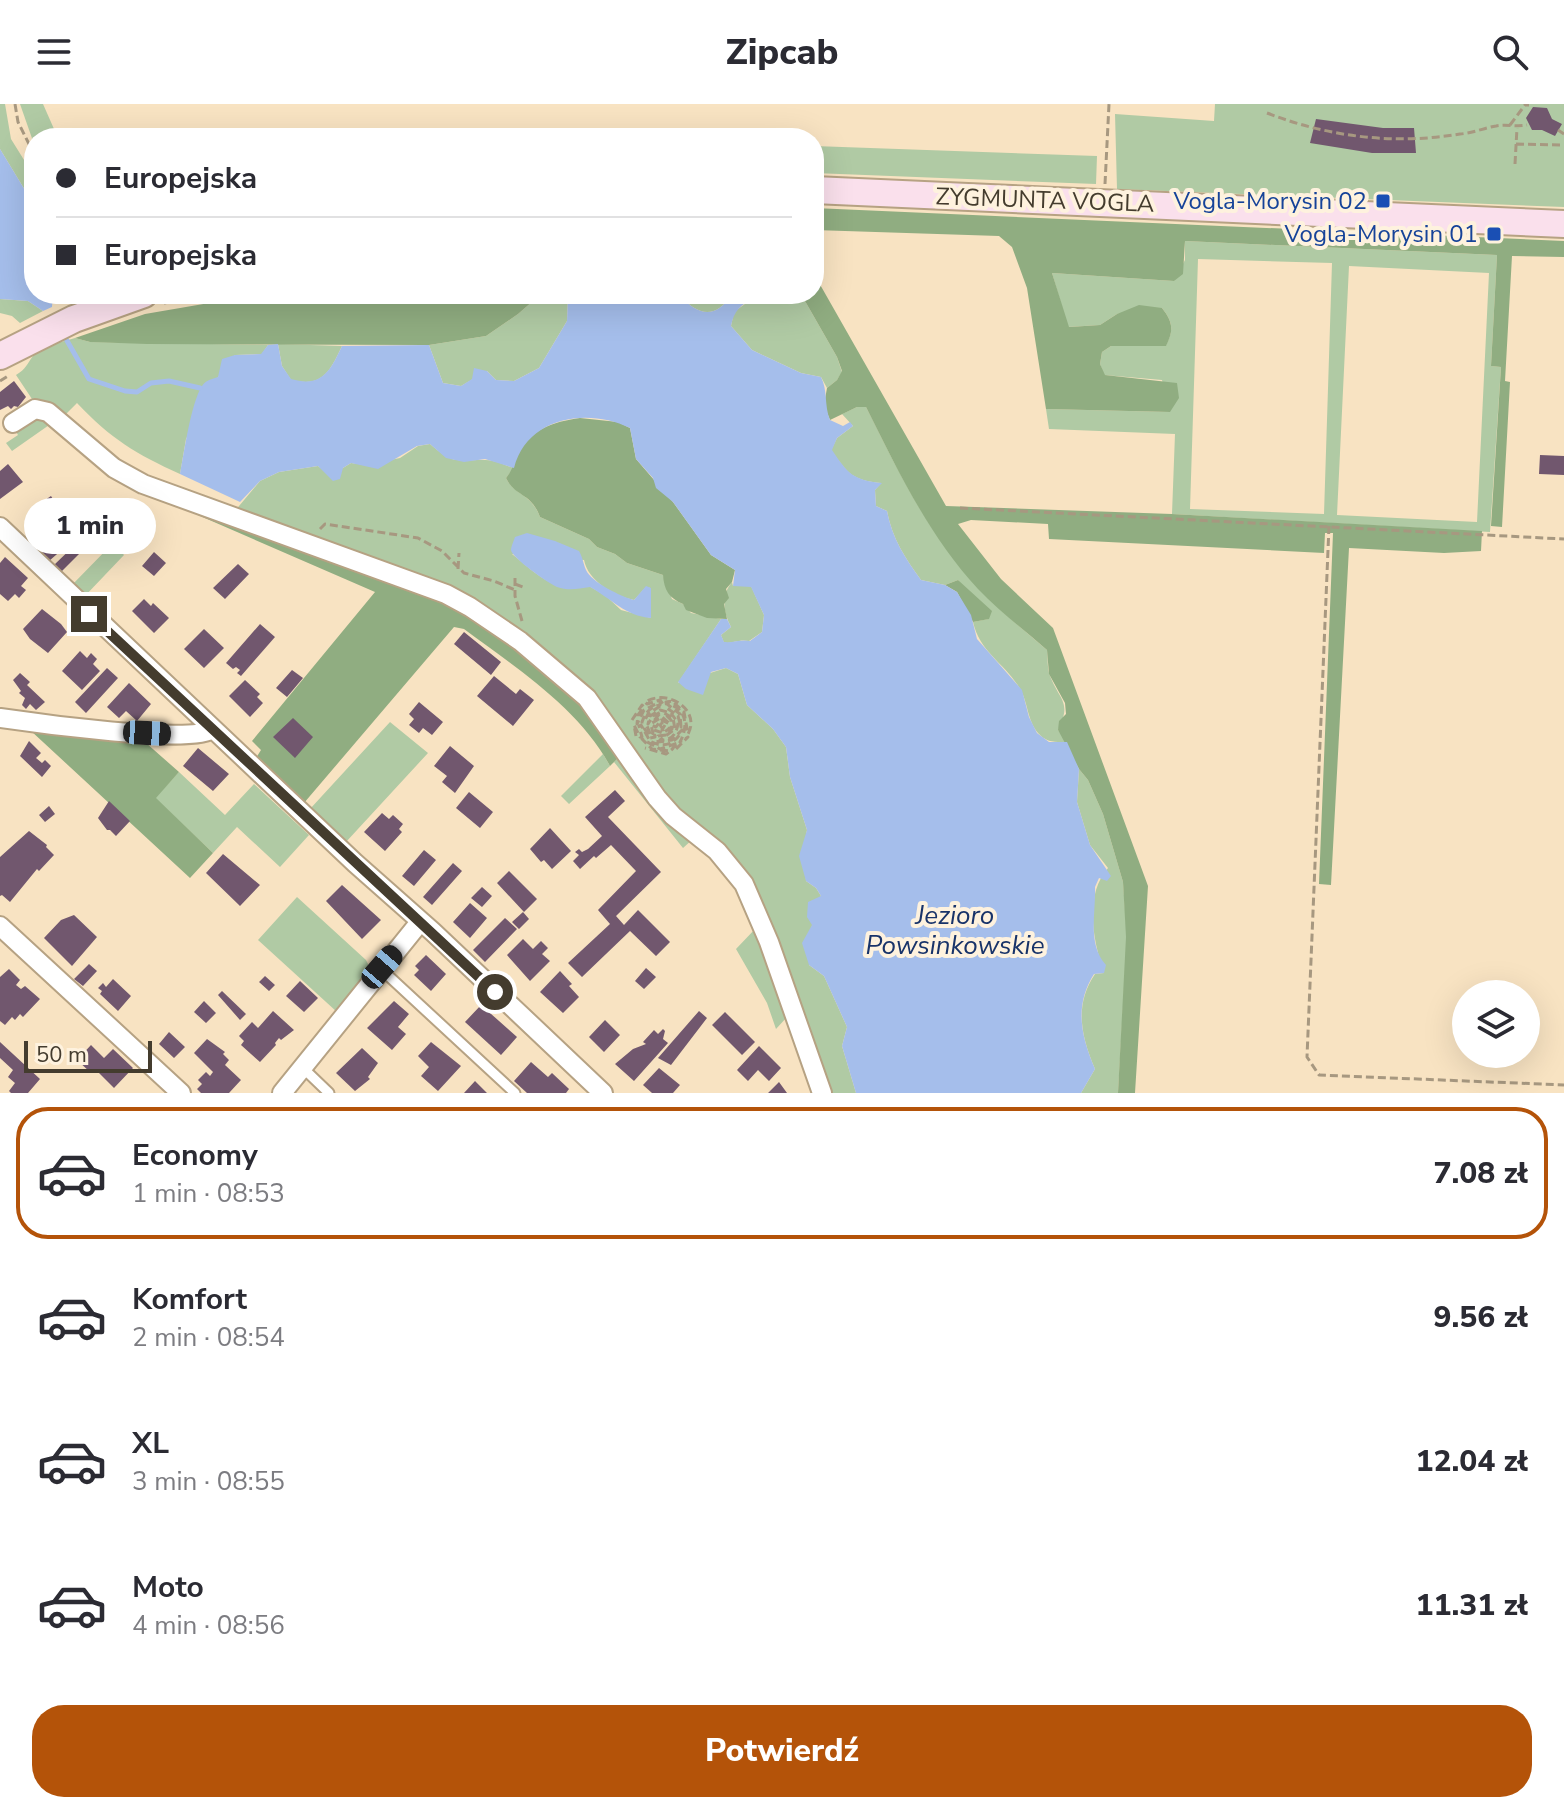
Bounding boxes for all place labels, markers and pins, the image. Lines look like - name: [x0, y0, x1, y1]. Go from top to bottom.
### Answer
- place label: Vogla-Morysin 02: [1172, 185, 1367, 217]
- marker: Vogla-Morysin 02: [1374, 192, 1392, 210]
- place label: Vogla-Morysin 01: [1283, 218, 1478, 250]
- marker: Vogla-Morysin 01: [1485, 225, 1503, 243]

